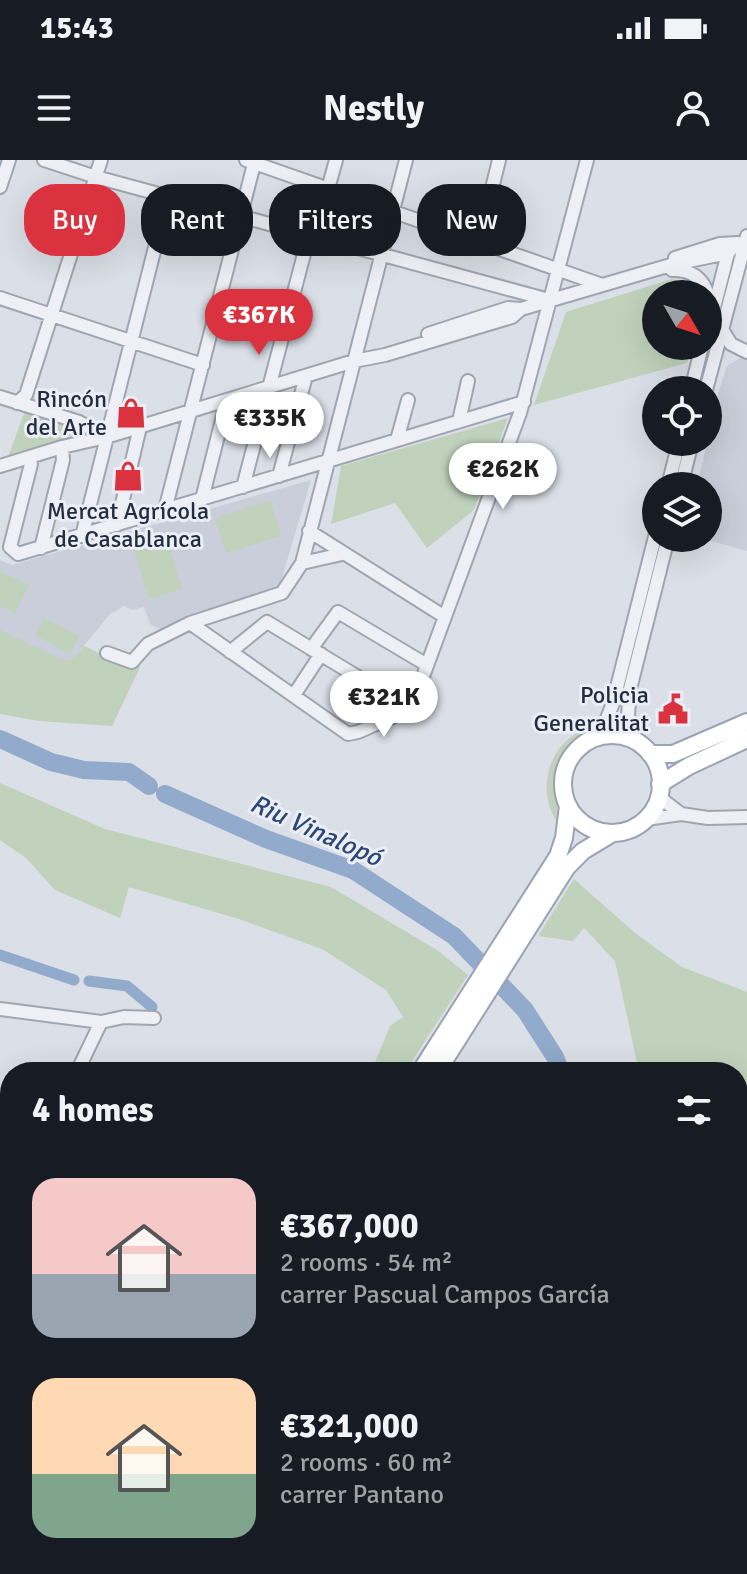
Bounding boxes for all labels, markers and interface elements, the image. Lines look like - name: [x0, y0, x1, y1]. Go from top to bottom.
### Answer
- text: 15:43: [40, 10, 114, 47]
- icon: menu: [32, 86, 76, 130]
- text: Nestly: [323, 86, 424, 131]
- icon: person: [671, 86, 715, 130]
- chip: Buy: [24, 184, 125, 256]
- chip: Rent: [141, 184, 253, 256]
- chip: Filters: [269, 184, 401, 256]
- chip: New: [417, 184, 526, 256]
- north arrow: [642, 280, 722, 360]
- map controls: [642, 280, 722, 552]
- pin: €367K: [203, 289, 315, 357]
- text: €367K: [223, 299, 295, 331]
- button: locate: [642, 376, 722, 456]
- place label: Rincón del Arte: [26, 384, 107, 442]
- pin: €335K: [214, 392, 326, 460]
- shop icon: Rincón del Arte: [114, 396, 148, 430]
- text: €335K: [234, 402, 306, 434]
- pin: €262K: [447, 443, 559, 511]
- text: €262K: [467, 453, 539, 485]
- shop icon: Mercat Agrícola de Casablanca: [111, 459, 145, 493]
- button: layers: [642, 472, 722, 552]
- place label: Mercat Agrícola de Casablanca: [47, 496, 209, 554]
- pin: €321K: [328, 671, 440, 739]
- place label: Policia Generalitat: [534, 680, 649, 738]
- text: €321K: [348, 681, 420, 713]
- public building icon: Policia Generalitat: [656, 692, 690, 726]
- water label: Riu Vinalopó: [245, 788, 387, 875]
- icon: filters: [672, 1088, 716, 1132]
- text: 4 homes: [32, 1089, 153, 1131]
- text: €367,000: [280, 1205, 419, 1247]
- icon: home: [96, 1210, 192, 1306]
- text: 2 rooms · 54 m²: [280, 1247, 453, 1279]
- text: carrer Pascual Campos García: [280, 1279, 610, 1311]
- text: €321,000: [280, 1405, 419, 1447]
- icon: home: [96, 1410, 192, 1506]
- text: 2 rooms · 60 m²: [280, 1447, 453, 1479]
- text: carrer Pantano: [280, 1479, 444, 1511]

